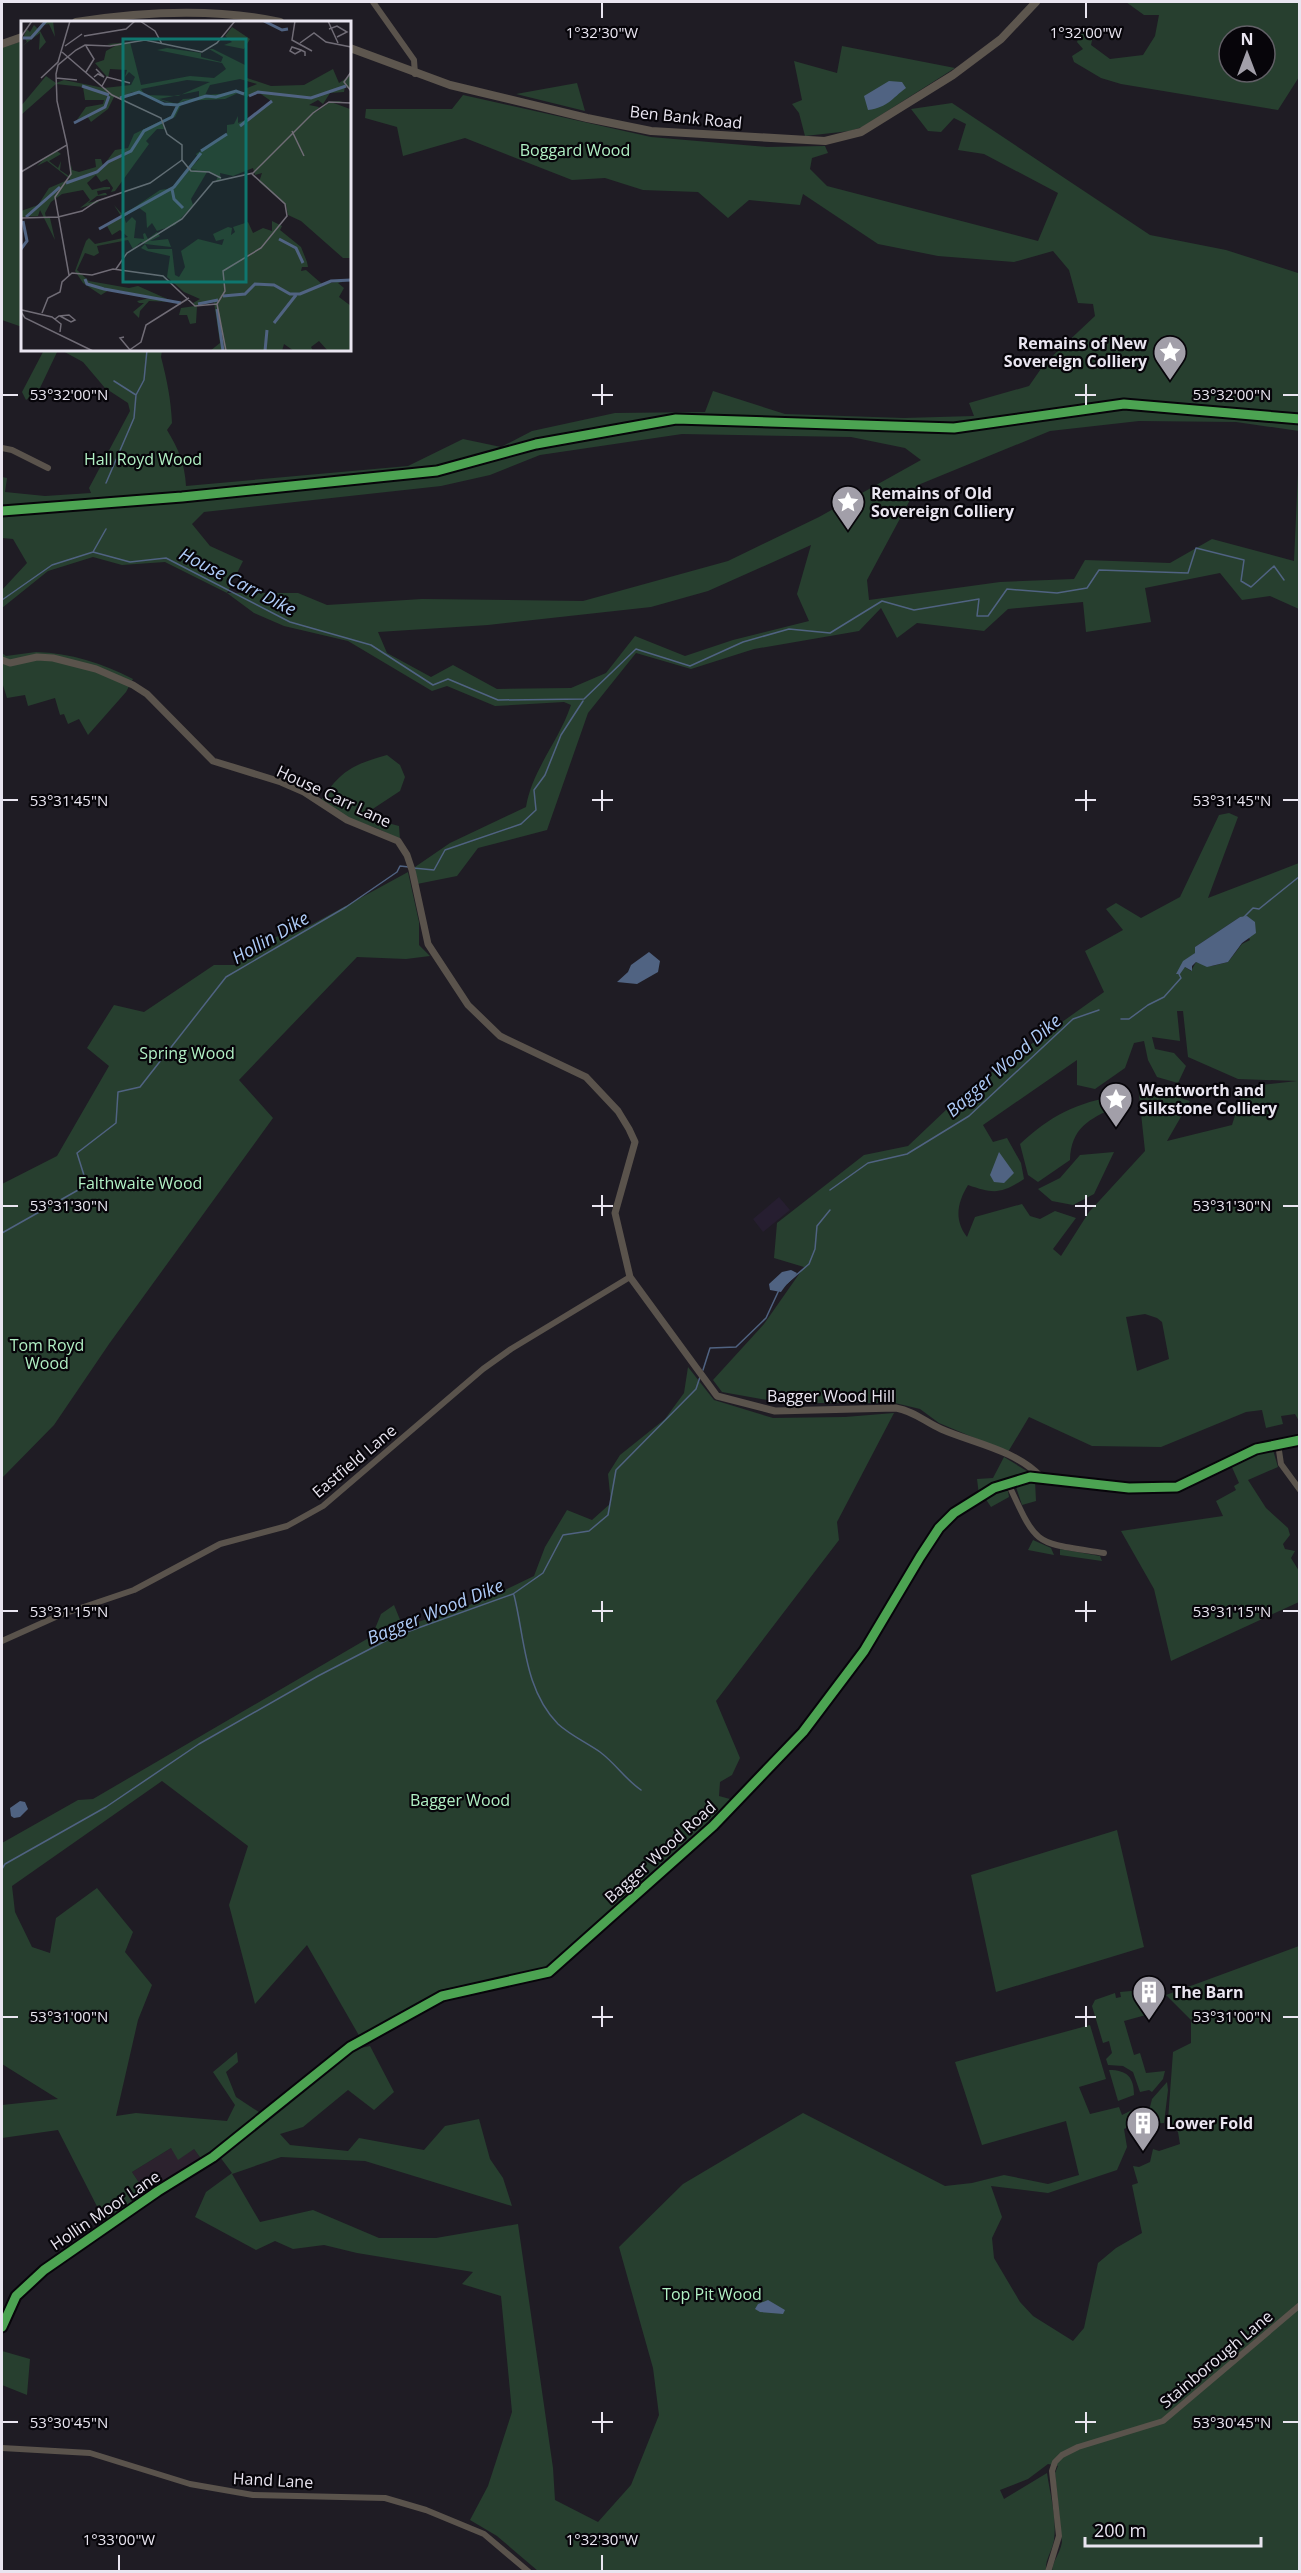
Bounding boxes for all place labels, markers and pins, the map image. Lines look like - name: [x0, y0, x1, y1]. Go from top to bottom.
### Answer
- place label: Remains of New Sovereign Colliery: [1004, 332, 1148, 372]
- place icon: Remains of New Sovereign Colliery: [1152, 334, 1188, 381]
- place label: Remains of Old Sovereign Colliery: [871, 482, 1015, 522]
- place icon: Remains of Old Sovereign Colliery: [830, 484, 866, 531]
- place label: Wentworth and Silkstone Colliery: [1139, 1079, 1278, 1119]
- place icon: Wentworth and Silkstone Colliery: [1098, 1081, 1134, 1128]
- building icon: The Barn: [1131, 1974, 1167, 2021]
- place label: The Barn: [1172, 1981, 1244, 2003]
- building icon: Lower Fold: [1125, 2105, 1161, 2152]
- place label: Lower Fold: [1166, 2112, 1253, 2134]

